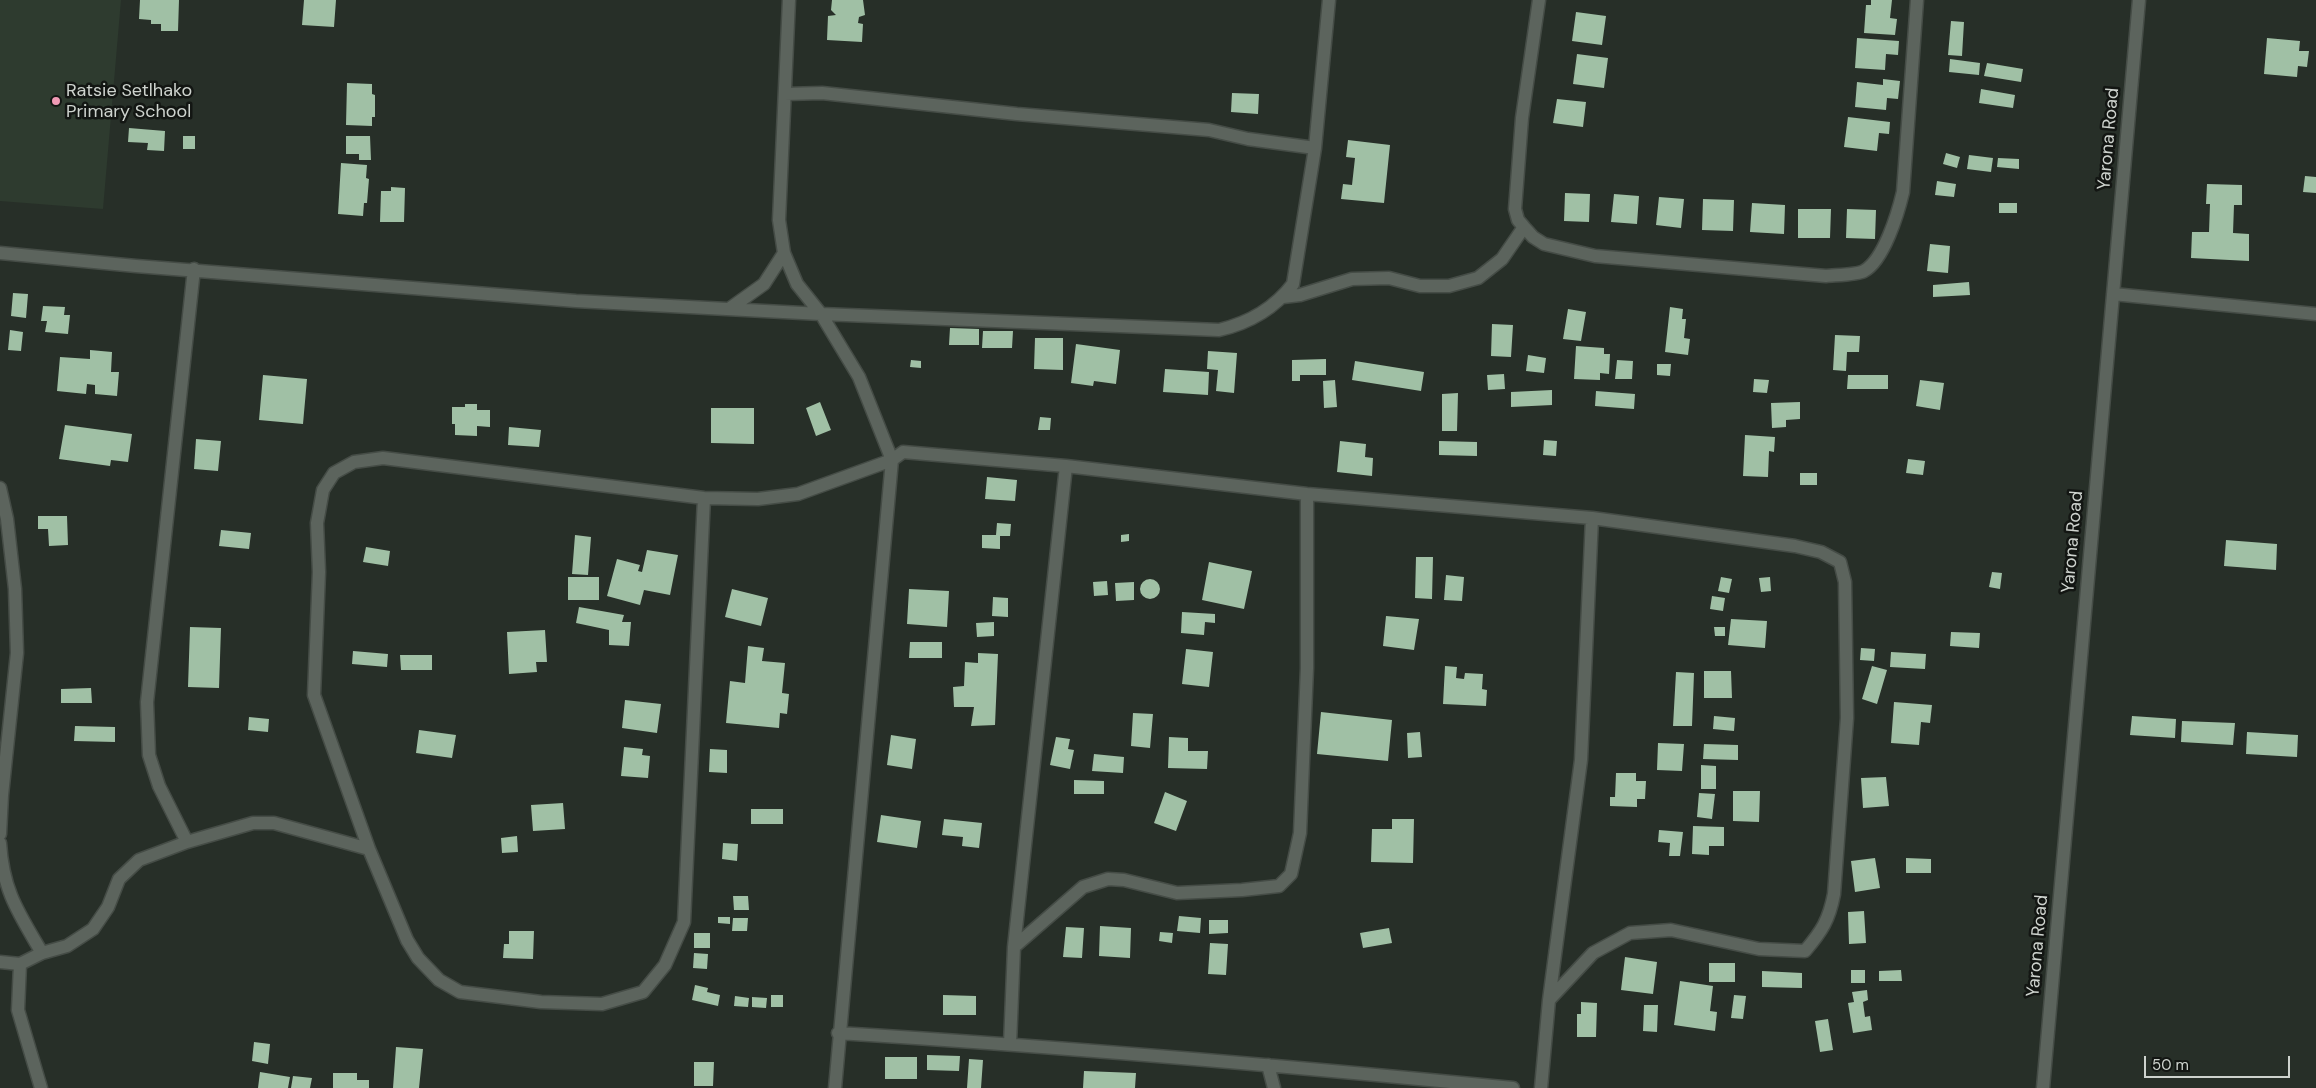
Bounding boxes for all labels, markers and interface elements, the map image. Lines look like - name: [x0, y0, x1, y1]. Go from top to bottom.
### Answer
- place label: Ratsie Setlhako Primary School: [66, 80, 192, 122]
- street label: Yarona Road: [2094, 87, 2124, 191]
- marker: Ratsie Setlhako Primary School: [50, 95, 62, 107]
- street label: Yarona Road: [2058, 490, 2088, 594]
- street label: Yarona Road: [2023, 894, 2053, 998]
- scale bar: [2146, 1046, 2292, 1078]
- text: 50 m: [2152, 1055, 2189, 1075]

